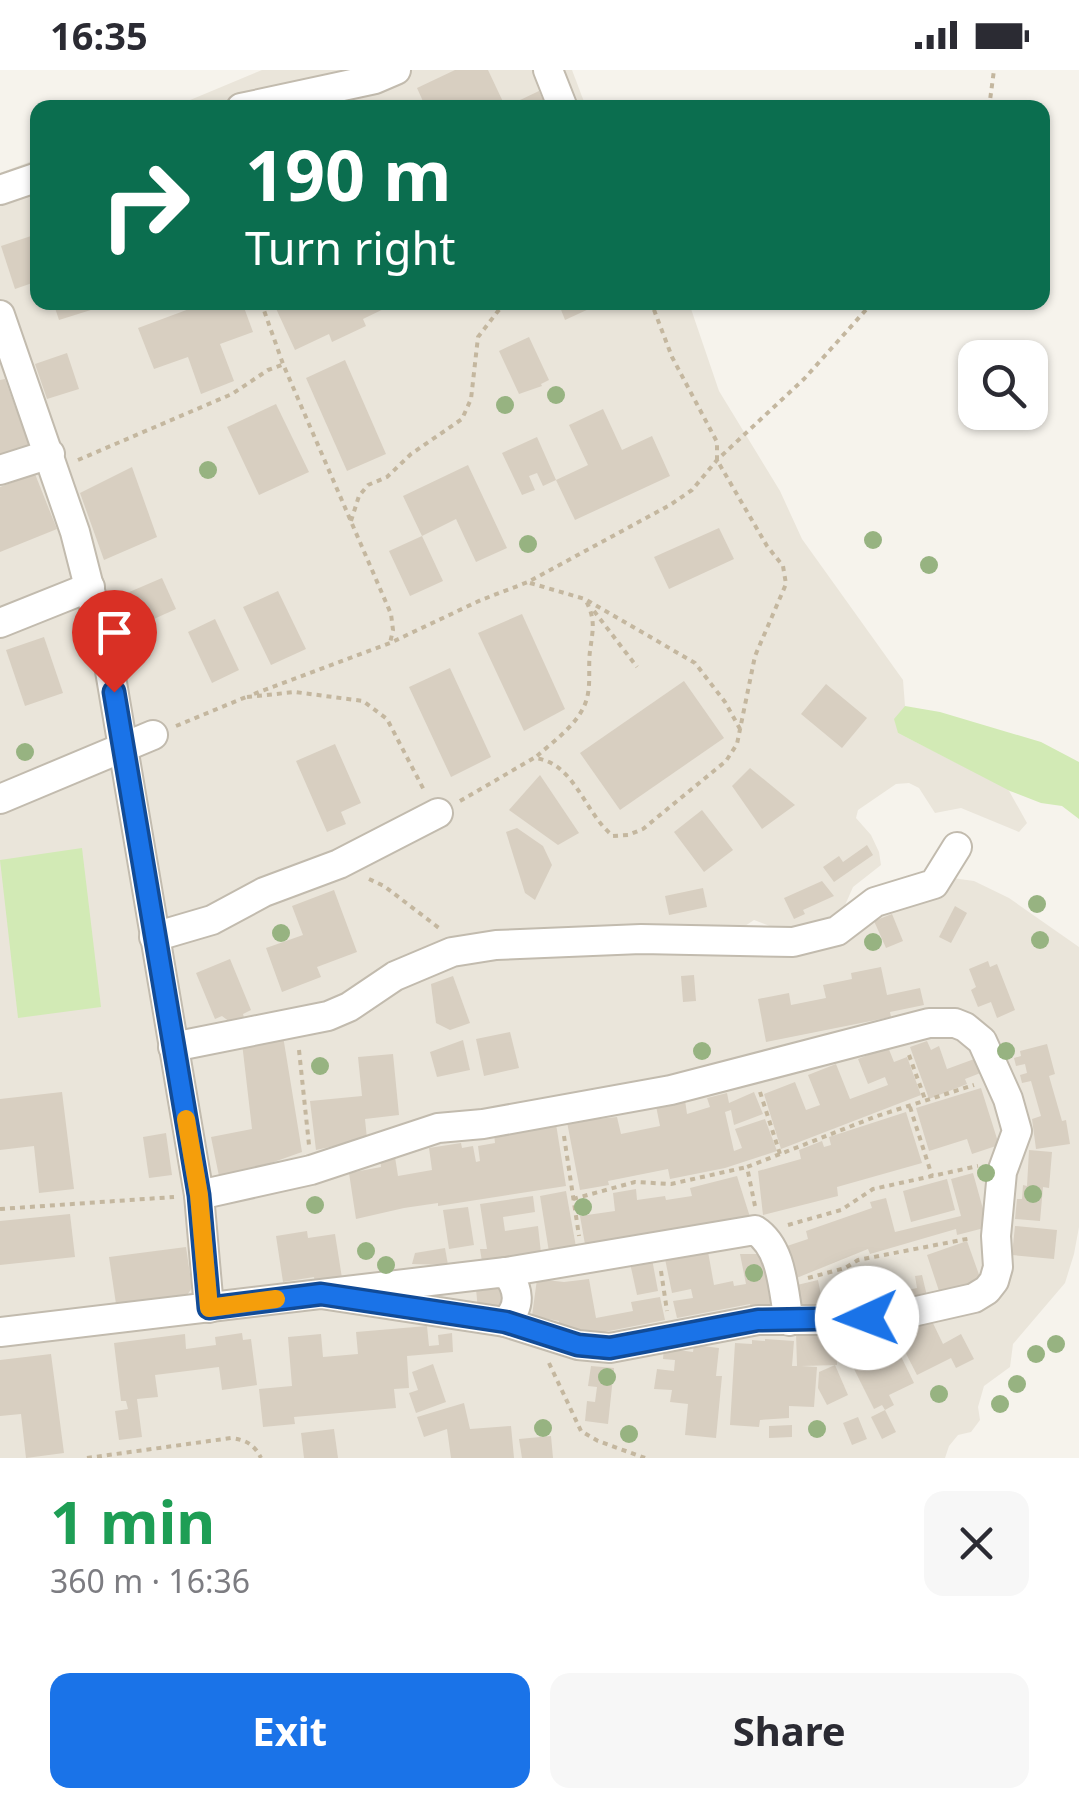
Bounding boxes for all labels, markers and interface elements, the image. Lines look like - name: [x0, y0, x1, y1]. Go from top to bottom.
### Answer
- text: 16:35: [50, 9, 148, 61]
- text: 190 m: [245, 126, 452, 222]
- icon: right: [80, 140, 210, 270]
- text: Turn right: [245, 217, 456, 278]
- map controls: [958, 340, 1048, 430]
- button: search: [958, 340, 1048, 430]
- pin: [72, 590, 157, 693]
- icon: arrive: [87, 605, 142, 660]
- position arrow: [815, 1266, 919, 1370]
- text: 1 min: [50, 1480, 215, 1562]
- button: close: [924, 1491, 1029, 1596]
- text: 360 m · 16:36: [50, 1559, 250, 1602]
- button: Exit: [50, 1673, 530, 1788]
- button: Share: [550, 1673, 1029, 1788]

